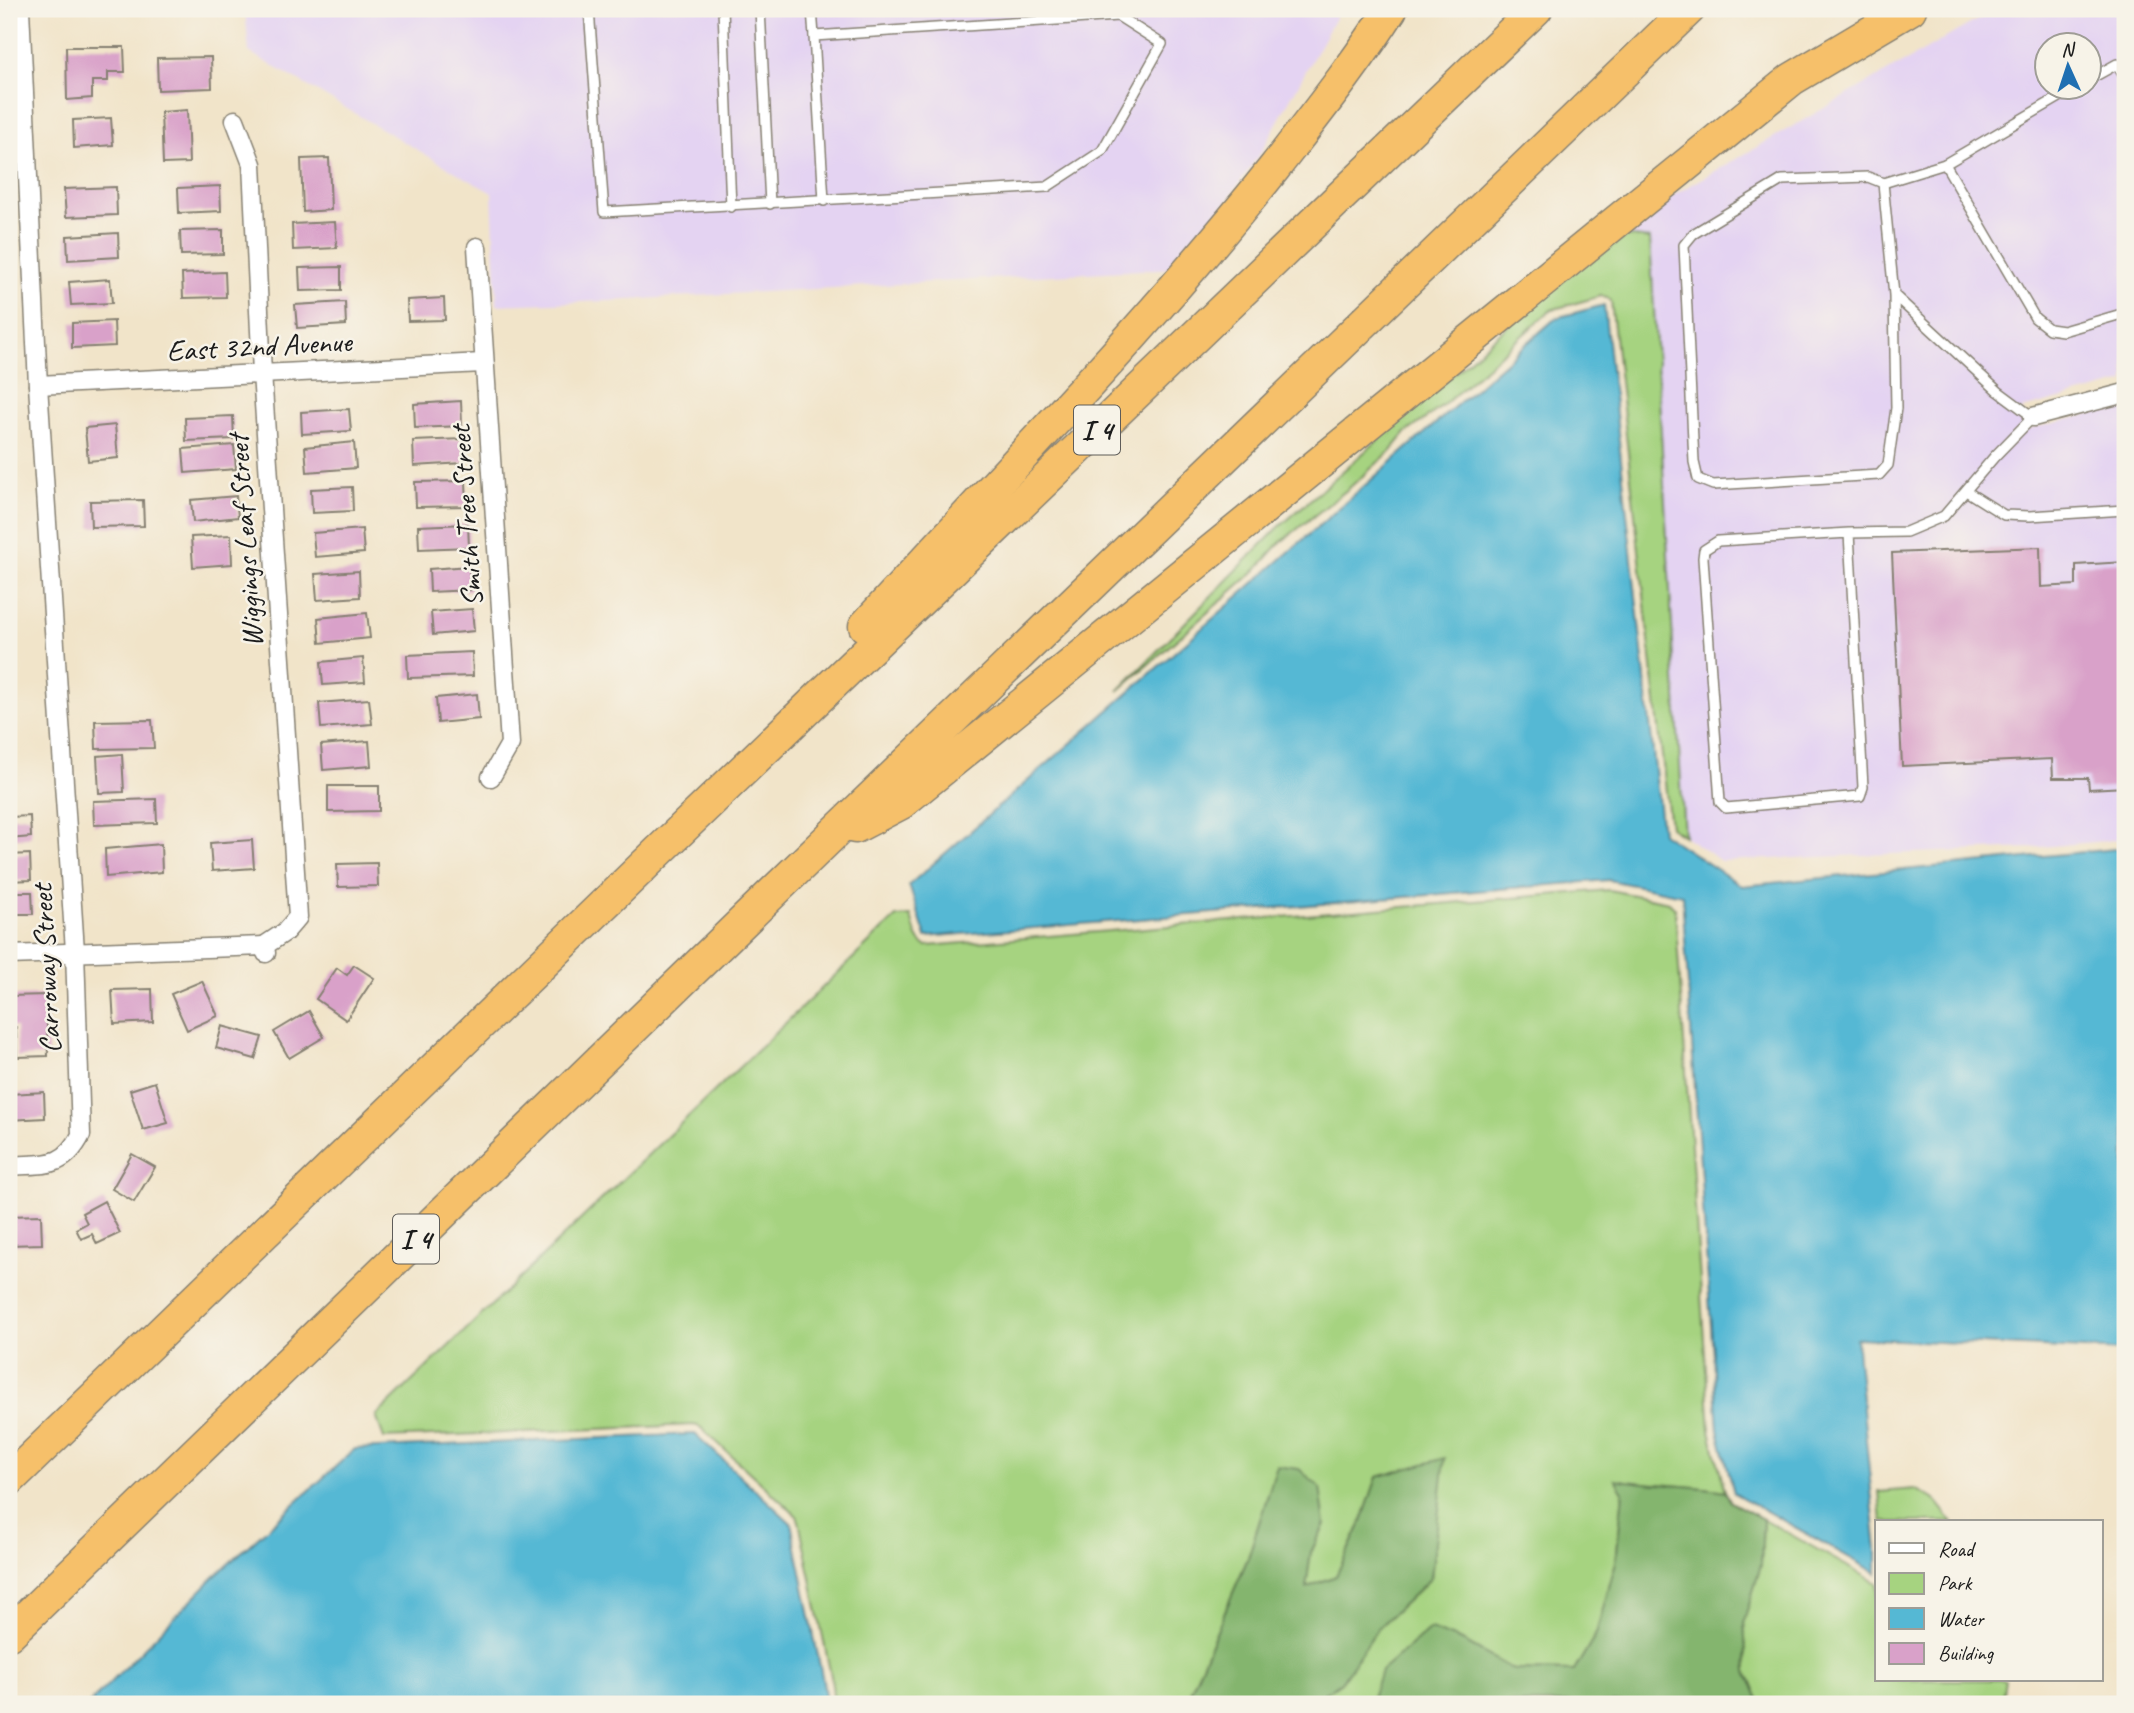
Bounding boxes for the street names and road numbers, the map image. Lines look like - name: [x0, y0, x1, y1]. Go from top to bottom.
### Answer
- street label: East 32nd Avenue: [166, 322, 355, 370]
- road number: I 4: [1074, 406, 1120, 454]
- street label: Smith Tree Street: [440, 421, 491, 608]
- street label: Wiggings Leaf Street: [218, 429, 271, 649]
- street label: Carroway Street: [22, 880, 69, 1055]
- road number: I 4: [393, 1214, 439, 1264]

